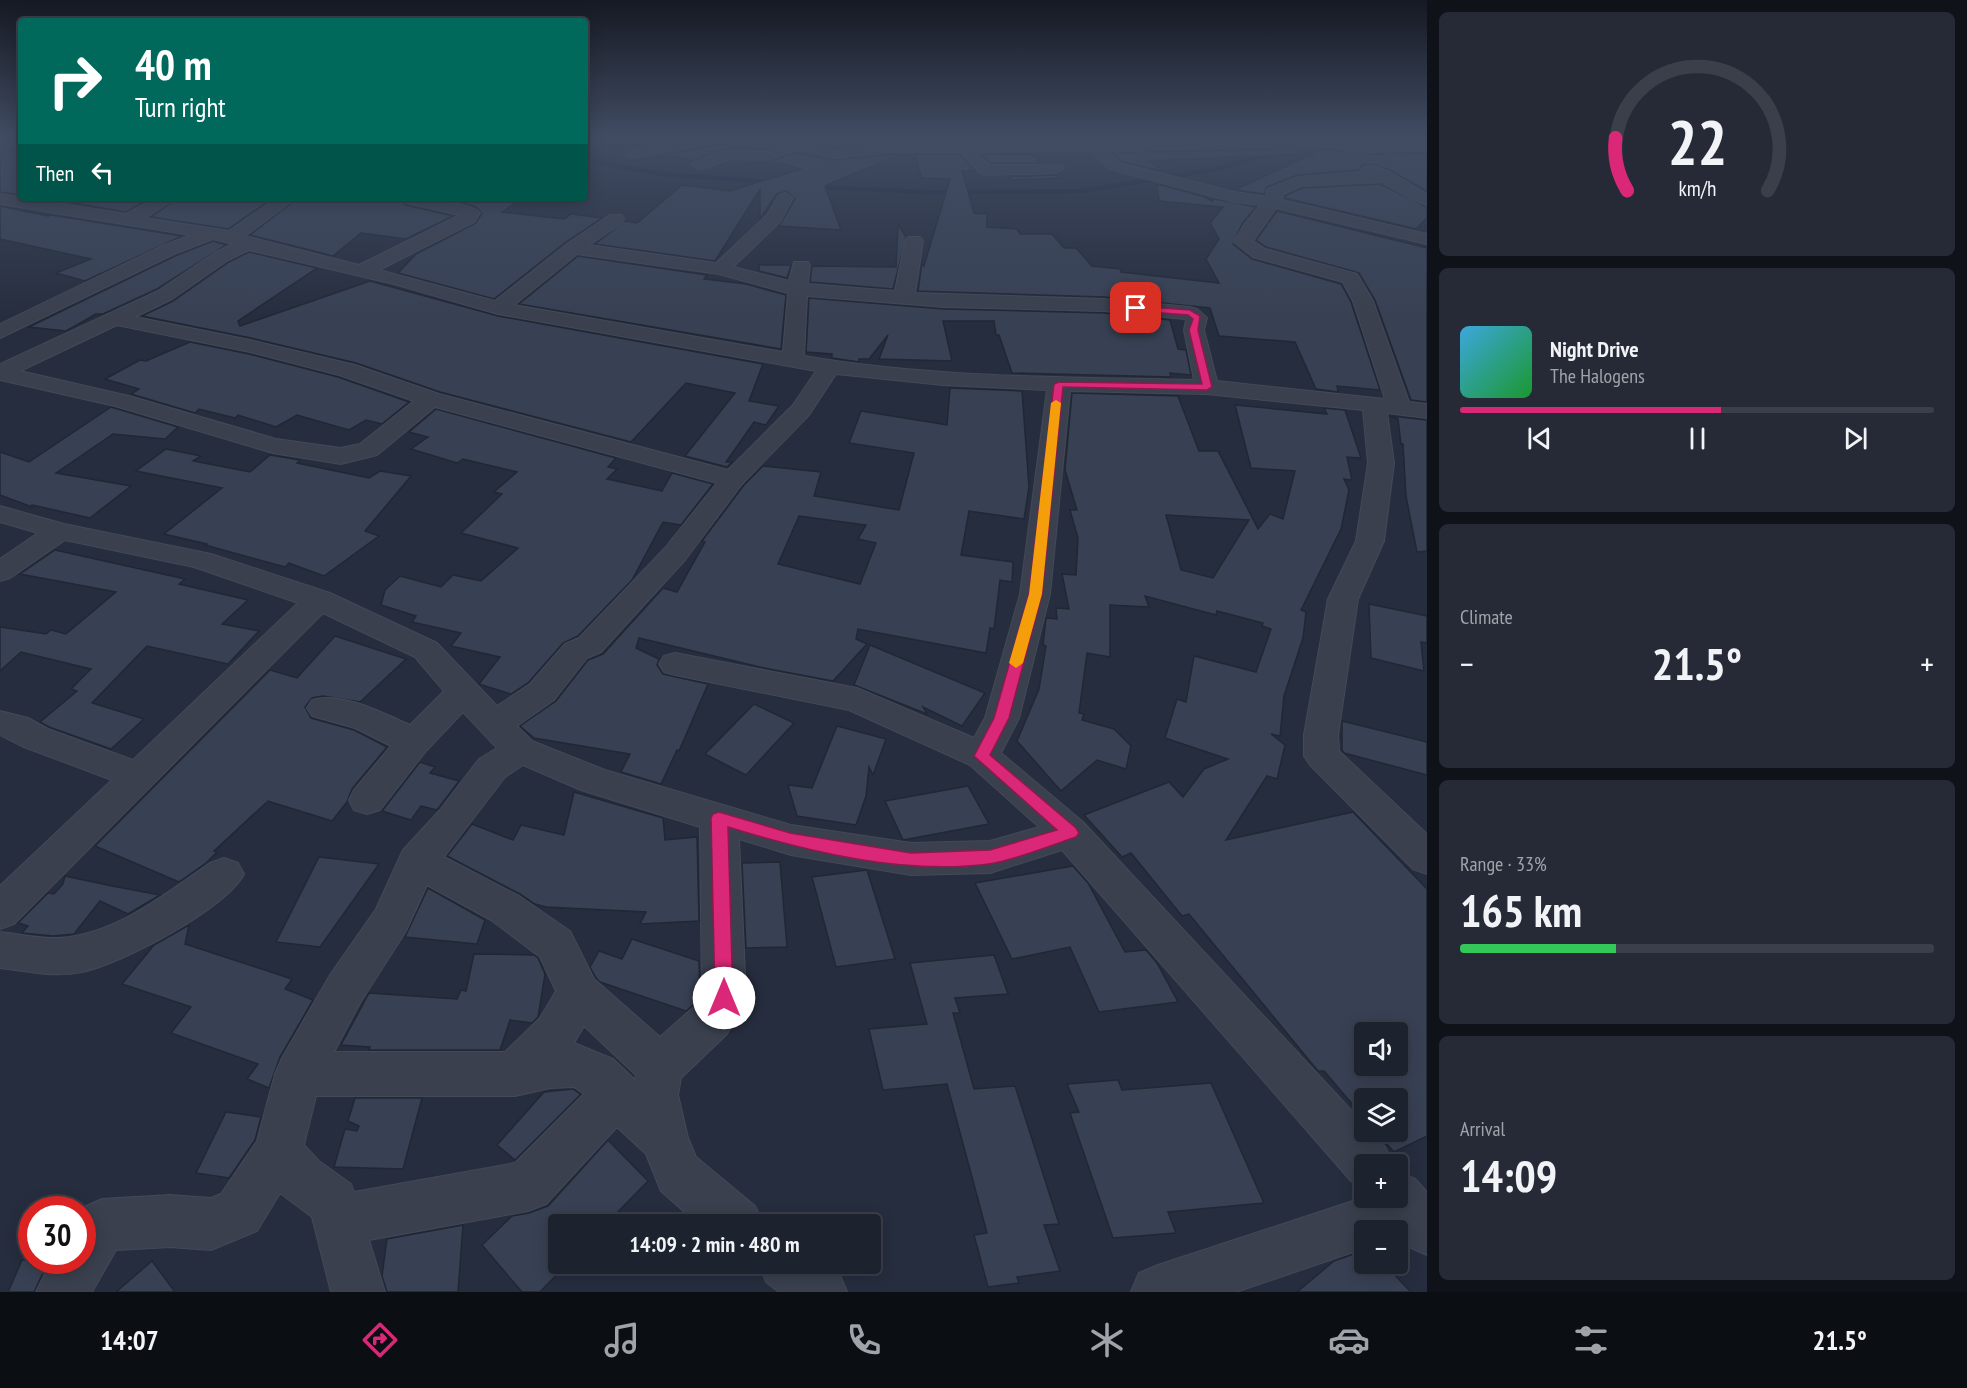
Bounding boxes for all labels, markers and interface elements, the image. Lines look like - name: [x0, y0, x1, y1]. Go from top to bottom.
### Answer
- text: 40 m: [135, 37, 212, 92]
- icon: right: [36, 42, 114, 120]
- text: Turn right: [135, 90, 226, 124]
- text: 22: [1667, 101, 1727, 182]
- icon: left: [86, 156, 119, 189]
- text: Then: [36, 159, 74, 187]
- text: km/h: [1678, 174, 1716, 202]
- pin: [1110, 282, 1161, 333]
- icon: arrive: [1119, 291, 1152, 324]
- text: Night Drive: [1550, 335, 1639, 363]
- text: The Halogens: [1550, 363, 1645, 389]
- icon: previous: [1523, 422, 1556, 455]
- icon: pause: [1681, 422, 1714, 455]
- icon: next: [1839, 422, 1872, 455]
- text: Climate: [1460, 604, 1513, 630]
- text: 21.5°: [1652, 634, 1742, 692]
- text: −: [1460, 642, 1474, 685]
- text: +: [1920, 642, 1934, 685]
- text: Range · 33%: [1460, 851, 1547, 877]
- text: 165 km: [1460, 881, 1582, 939]
- position arrow: [692, 966, 756, 1030]
- map controls: [1354, 1022, 1408, 1274]
- button: sound: [1354, 1022, 1408, 1076]
- button: layers: [1354, 1088, 1408, 1142]
- text: Arrival: [1460, 1116, 1505, 1142]
- text: 14:09: [1460, 1146, 1557, 1204]
- button: +: [1354, 1154, 1408, 1208]
- speed limit sign: 30: [18, 1196, 96, 1274]
- button: −: [1354, 1220, 1408, 1274]
- text: 14:09 · 2 min · 480 m: [629, 1230, 800, 1258]
- icon: directions: [359, 1319, 401, 1361]
- icon: music: [601, 1319, 643, 1361]
- icon: phone: [843, 1319, 885, 1361]
- icon: climate: [1086, 1319, 1128, 1361]
- icon: car: [1328, 1319, 1370, 1361]
- icon: filters: [1570, 1319, 1612, 1361]
- text: 14:07: [100, 1323, 159, 1357]
- text: 21.5°: [1813, 1323, 1867, 1357]

